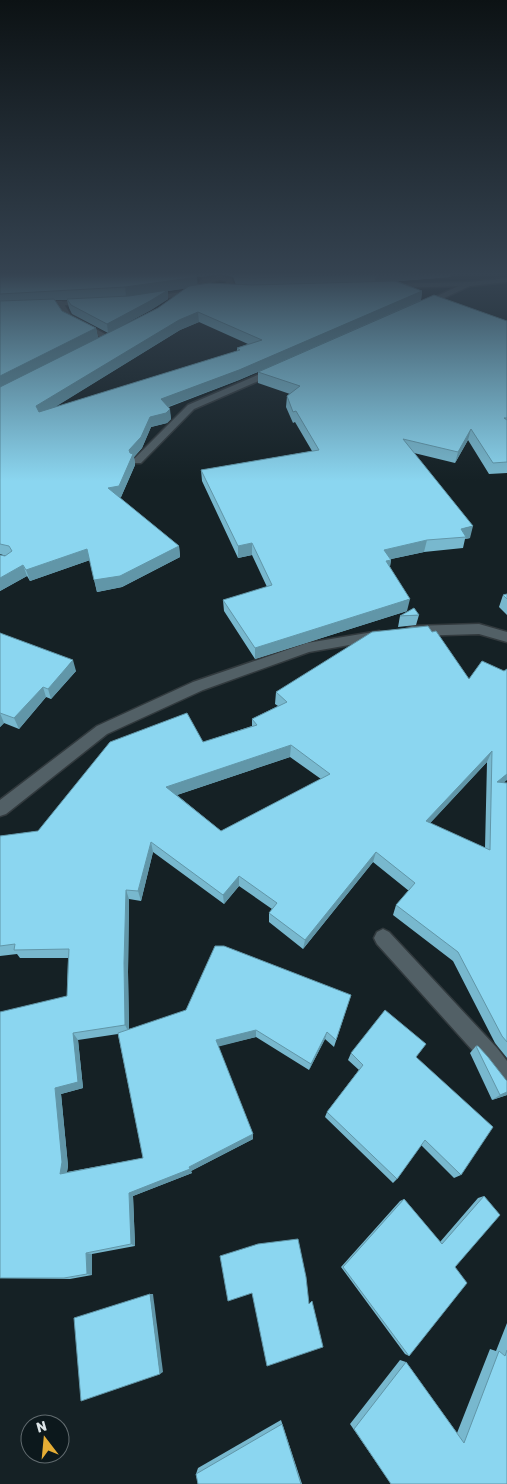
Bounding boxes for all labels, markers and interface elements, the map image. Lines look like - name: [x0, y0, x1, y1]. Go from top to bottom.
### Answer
- north arrow: [20, 1414, 70, 1464]
- text: N: [34, 1417, 49, 1437]

